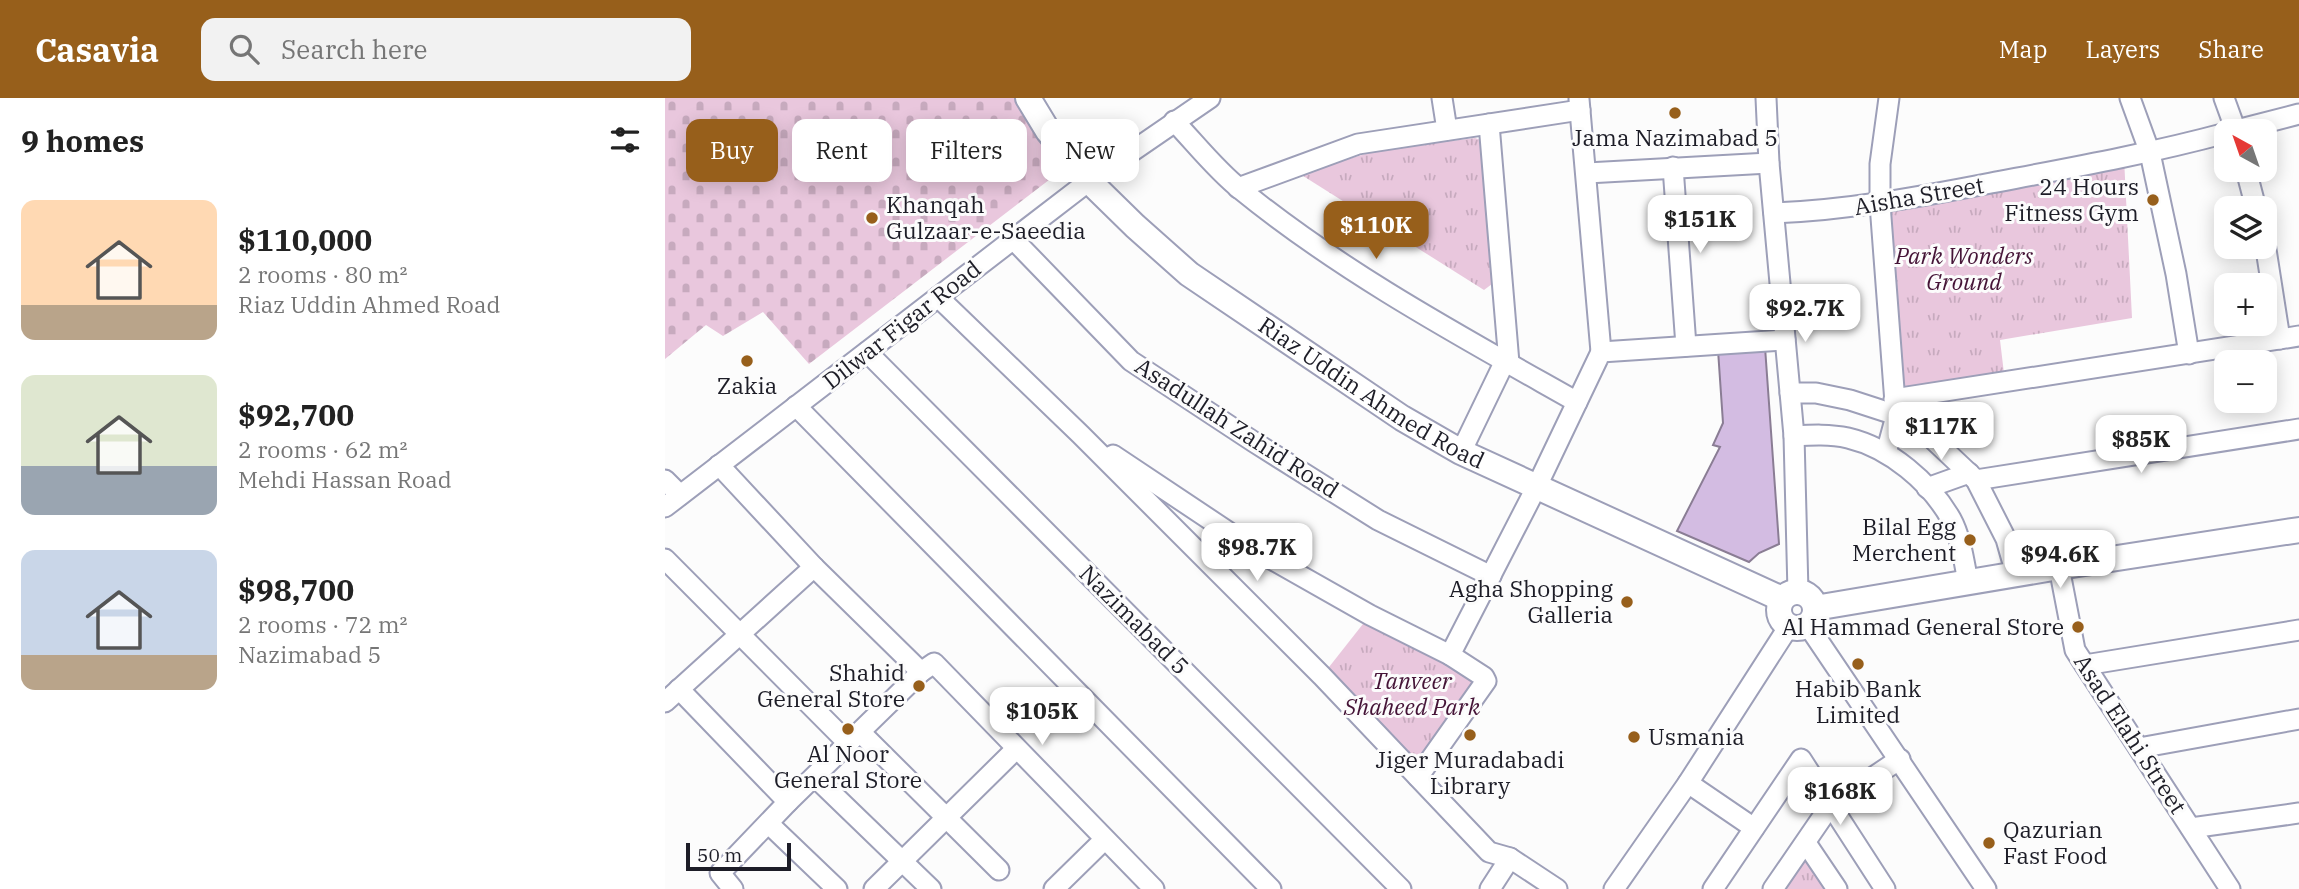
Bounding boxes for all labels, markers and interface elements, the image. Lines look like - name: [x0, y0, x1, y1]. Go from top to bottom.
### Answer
- search box: [201, 18, 691, 81]
- text: Casavia: [35, 28, 159, 71]
- icon: search: [225, 30, 263, 68]
- text: Search here: [281, 32, 427, 66]
- text: Map: [1999, 33, 2047, 65]
- text: Layers: [2085, 33, 2160, 65]
- text: Share: [2198, 33, 2264, 65]
- marker: Jama Nazimabad 5: [1667, 105, 1683, 121]
- chip: Buy: [686, 119, 778, 182]
- chip: Rent: [792, 119, 892, 182]
- chip: Filters: [906, 119, 1027, 182]
- chip: New: [1041, 119, 1139, 182]
- north arrow: [2214, 119, 2277, 182]
- map controls: [2214, 119, 2277, 413]
- text: 9 homes: [21, 121, 144, 160]
- icon: filters: [606, 121, 644, 159]
- place label: Jama Nazimabad 5: [1572, 122, 1778, 152]
- street label: Aisha Street: [1852, 169, 1986, 221]
- place label: 24 Hours Fitness Gym: [2004, 171, 2139, 227]
- place label: Khanqah Gulzaar-e-Saeedia: [886, 189, 1086, 245]
- marker: 24 Hours Fitness Gym: [2145, 192, 2161, 208]
- pin: $151K: [1651, 195, 1749, 255]
- button: layers: [2214, 196, 2277, 259]
- pin: $110K: [1327, 202, 1425, 261]
- text: $151K: [1664, 203, 1736, 233]
- text: $110K: [1340, 209, 1412, 239]
- marker: Khanqah Gulzaar-e-Saeedia: [864, 210, 880, 226]
- text: $110,000: [238, 220, 372, 259]
- icon: home: [77, 228, 161, 312]
- park label: Park Wonders Ground: [1894, 240, 2034, 296]
- street label: Dilwar Figar Road: [816, 253, 987, 395]
- text: 2 rooms · 80 m²: [238, 259, 408, 289]
- button: +: [2214, 273, 2277, 336]
- pin: $92.7K: [1748, 285, 1862, 344]
- text: Riaz Uddin Ahmed Road: [238, 289, 501, 319]
- text: $92.7K: [1765, 292, 1845, 322]
- street label: Riaz Uddin Ahmed Road: [1253, 309, 1490, 475]
- street label: Asadullah Zahid Road: [1130, 350, 1345, 504]
- button: −: [2214, 350, 2277, 413]
- marker: Zakia: [739, 353, 755, 369]
- place label: Zakia: [717, 370, 777, 400]
- text: $92,700: [238, 395, 354, 434]
- pin: $117K: [1892, 402, 1990, 462]
- icon: home: [77, 403, 161, 487]
- text: $117K: [1905, 410, 1977, 440]
- pin: $85K: [2100, 416, 2182, 475]
- text: $85K: [2112, 423, 2170, 453]
- text: 2 rooms · 62 m²: [238, 434, 408, 464]
- text: Mehdi Hassan Road: [238, 464, 452, 494]
- place label: Bilal Egg Merchent: [1852, 511, 1956, 567]
- pin: $98.7K: [1200, 524, 1314, 583]
- text: $98.7K: [1217, 531, 1297, 561]
- pin: $94.6K: [2003, 531, 2117, 590]
- marker: Bilal Egg Merchent: [1962, 532, 1978, 548]
- text: $94.6K: [2020, 538, 2100, 568]
- street label: Nazimabad 5: [1073, 558, 1196, 681]
- text: $98,700: [238, 570, 354, 609]
- place label: Agha Shopping Galleria: [1449, 573, 1613, 629]
- icon: home: [77, 578, 161, 662]
- marker: Agha Shopping Galleria: [1619, 594, 1635, 610]
- text: 2 rooms · 72 m²: [238, 609, 408, 639]
- place label: Al Hammad General Store: [1782, 611, 2064, 641]
- marker: Al Hammad General Store: [2070, 619, 2086, 635]
- text: Nazimabad 5: [238, 639, 381, 669]
- street label: Asad Elahi Street: [2068, 648, 2194, 819]
- marker: Habib Bank Limited: [1850, 656, 1866, 672]
- place label: Shahid General Store: [757, 657, 905, 713]
- park label: Tanveer Shaheed Park: [1343, 665, 1481, 721]
- place label: Habib Bank Limited: [1795, 673, 1922, 729]
- marker: Shahid General Store: [911, 678, 927, 694]
- pin: $105K: [993, 688, 1091, 747]
- text: $105K: [1006, 695, 1078, 725]
- marker: Al Noor General Store: [840, 721, 856, 737]
- place label: Usmania: [1648, 721, 1745, 751]
- marker: Jiger Muradabadi Library: [1462, 727, 1478, 743]
- marker: Usmania: [1626, 729, 1642, 745]
- place label: Al Noor General Store: [774, 738, 922, 794]
- place label: Jiger Muradabadi Library: [1375, 744, 1565, 800]
- pin: $168K: [1791, 768, 1889, 827]
- text: $168K: [1804, 775, 1876, 805]
- place label: Qazurian Fast Food: [2003, 814, 2107, 870]
- marker: Qazurian Fast Food: [1981, 835, 1997, 851]
- scale bar: [686, 840, 791, 872]
- text: 50 m: [697, 843, 742, 867]

